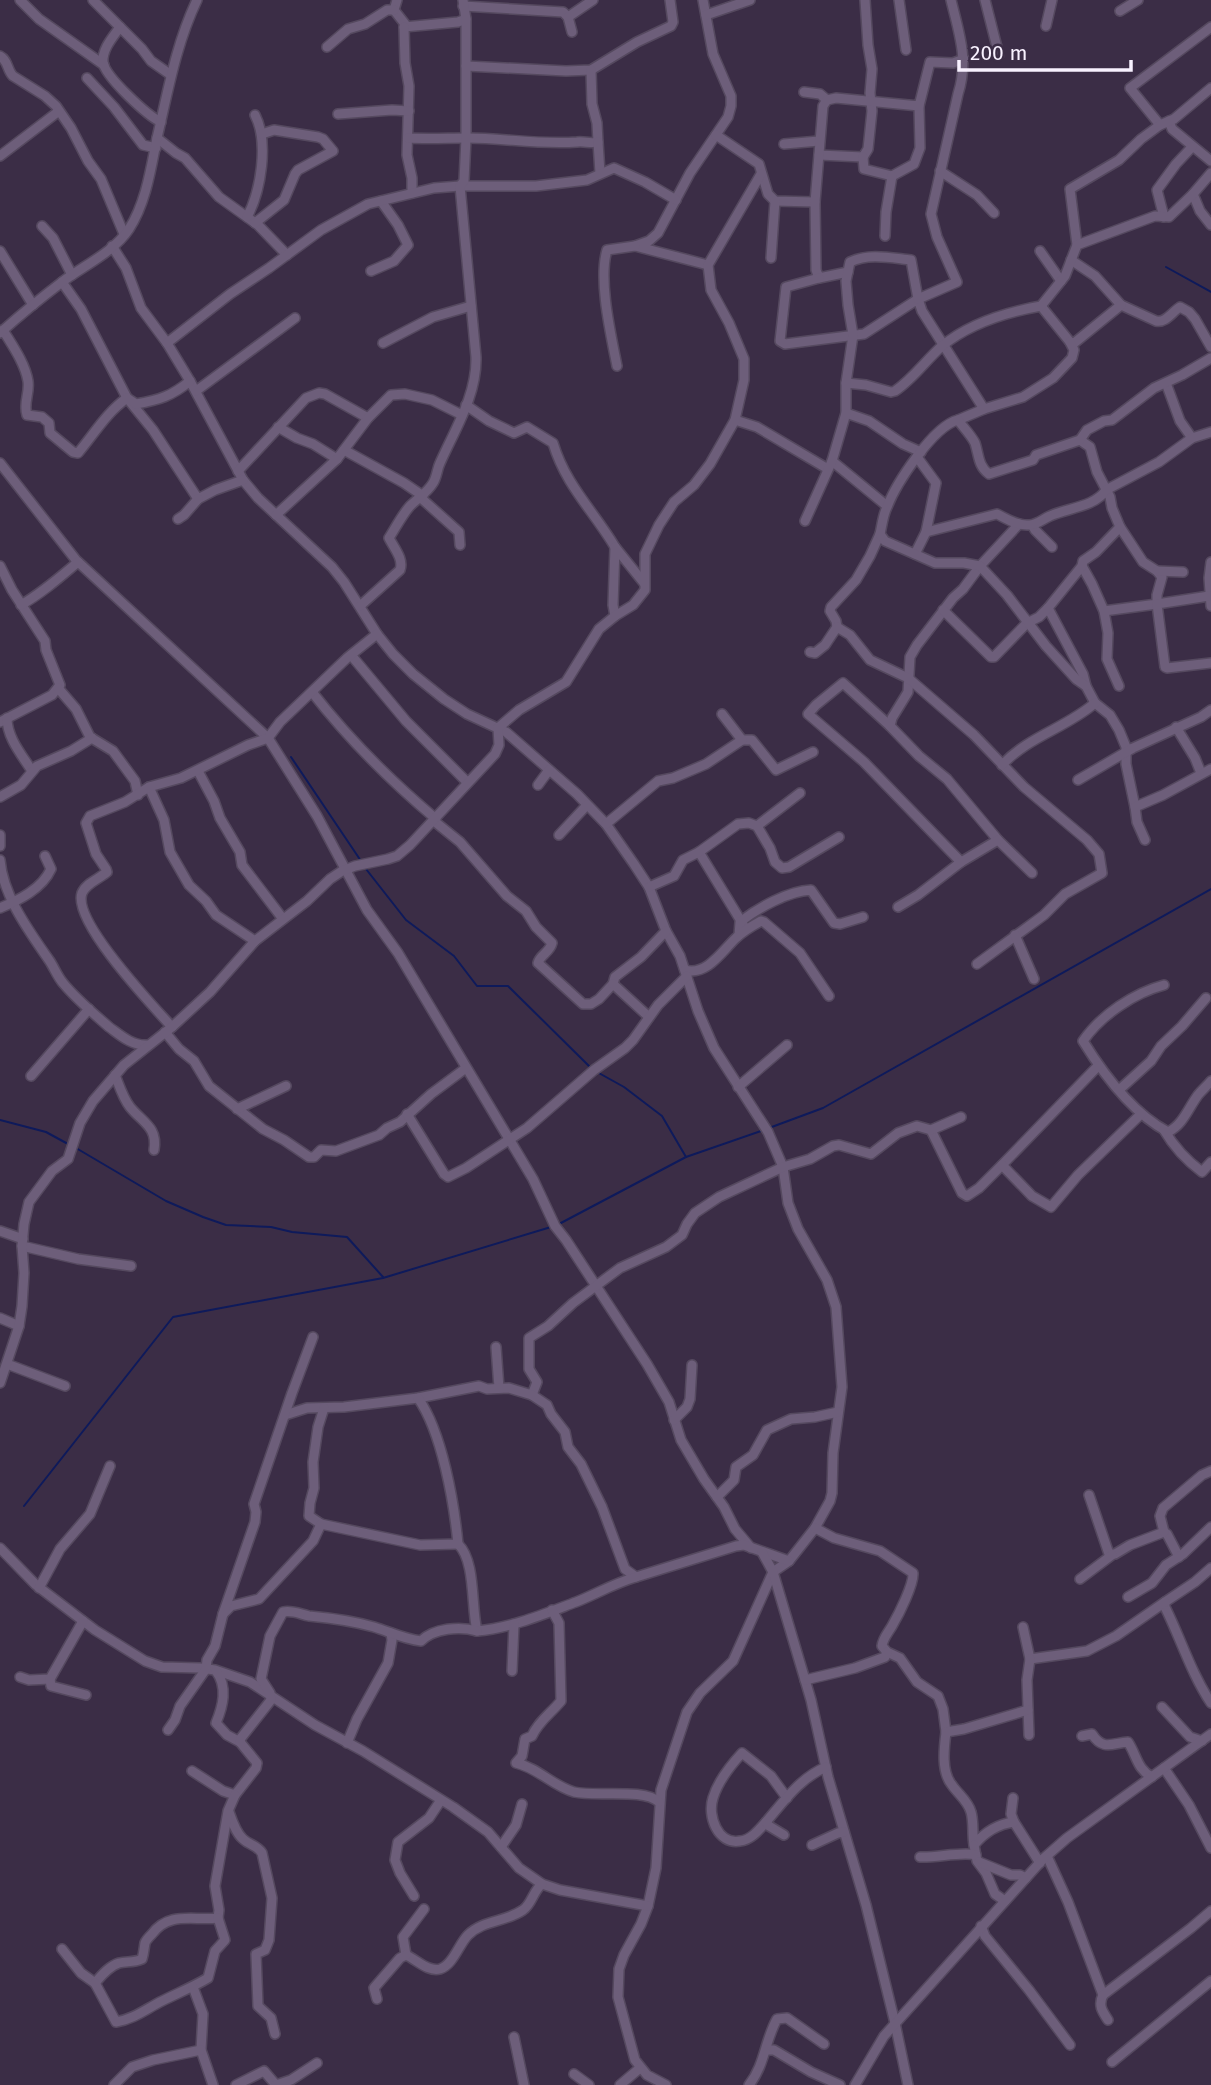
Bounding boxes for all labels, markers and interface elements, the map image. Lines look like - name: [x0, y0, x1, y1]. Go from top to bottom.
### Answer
- scale bar: [959, 28, 1130, 72]
- text: 200 m: [970, 40, 1027, 66]

